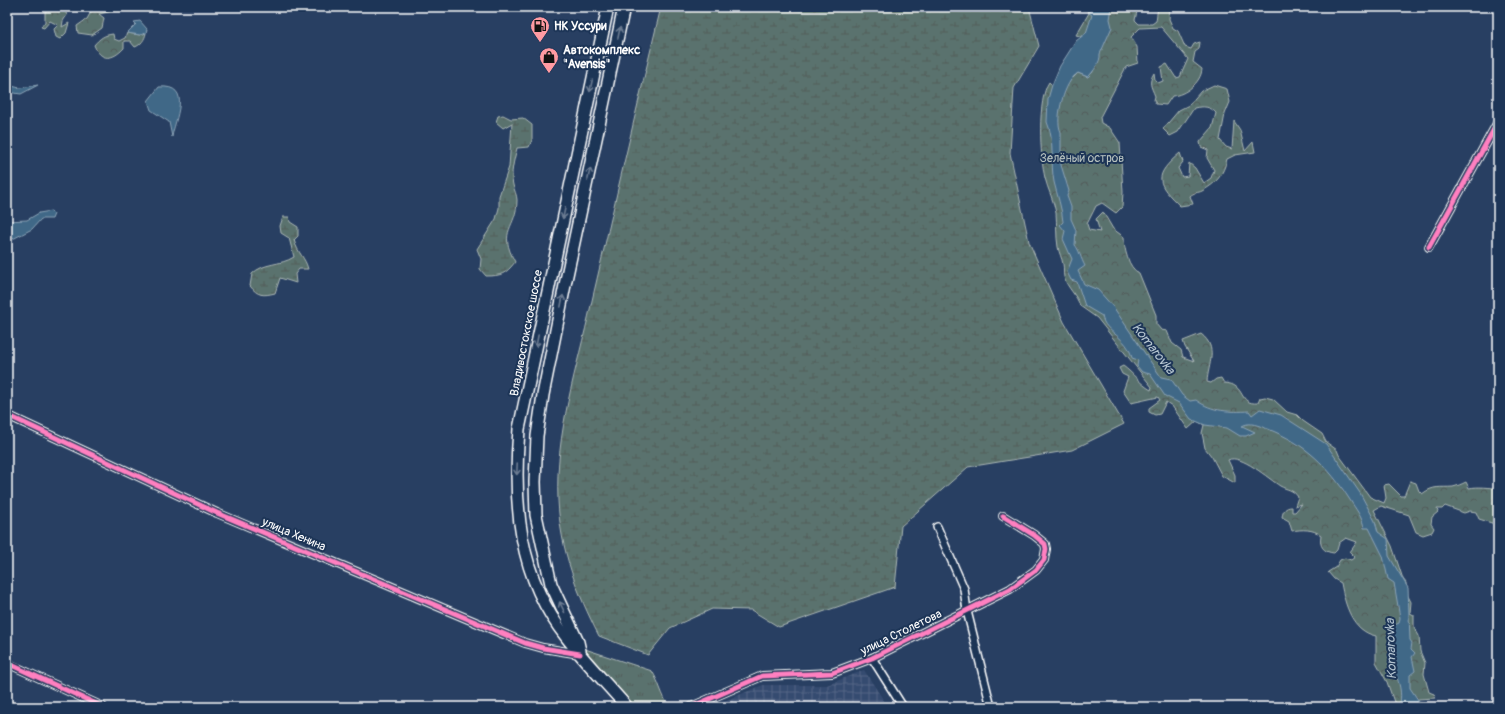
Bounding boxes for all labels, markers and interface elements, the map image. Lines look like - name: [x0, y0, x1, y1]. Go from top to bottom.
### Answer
- fuel station icon: НК Уссури: [529, 15, 551, 43]
- place label: НК Уссури: [554, 19, 607, 34]
- one-way arrow: [615, 27, 623, 40]
- place label: Автокомплекс "Avensis": [563, 43, 640, 72]
- shop icon: Автокомплекс "Avensis": [538, 46, 560, 74]
- one-way arrow: [586, 79, 594, 92]
- park label: Зелёный остров: [1040, 151, 1124, 166]
- one-way arrow: [585, 167, 593, 180]
- one-way arrow: [559, 207, 567, 220]
- street label: Владивостокское шоссе: [507, 269, 546, 398]
- one-way arrow: [558, 295, 566, 308]
- water label: Komarovka: [1128, 320, 1179, 378]
- one-way arrow: [533, 334, 541, 347]
- one-way arrow: [513, 462, 520, 475]
- street label: улица Хенина: [259, 514, 328, 555]
- one-way arrow: [557, 601, 565, 613]
- street label: улица Столетова: [857, 606, 945, 659]
- water label: Komarovka: [1382, 617, 1400, 680]

